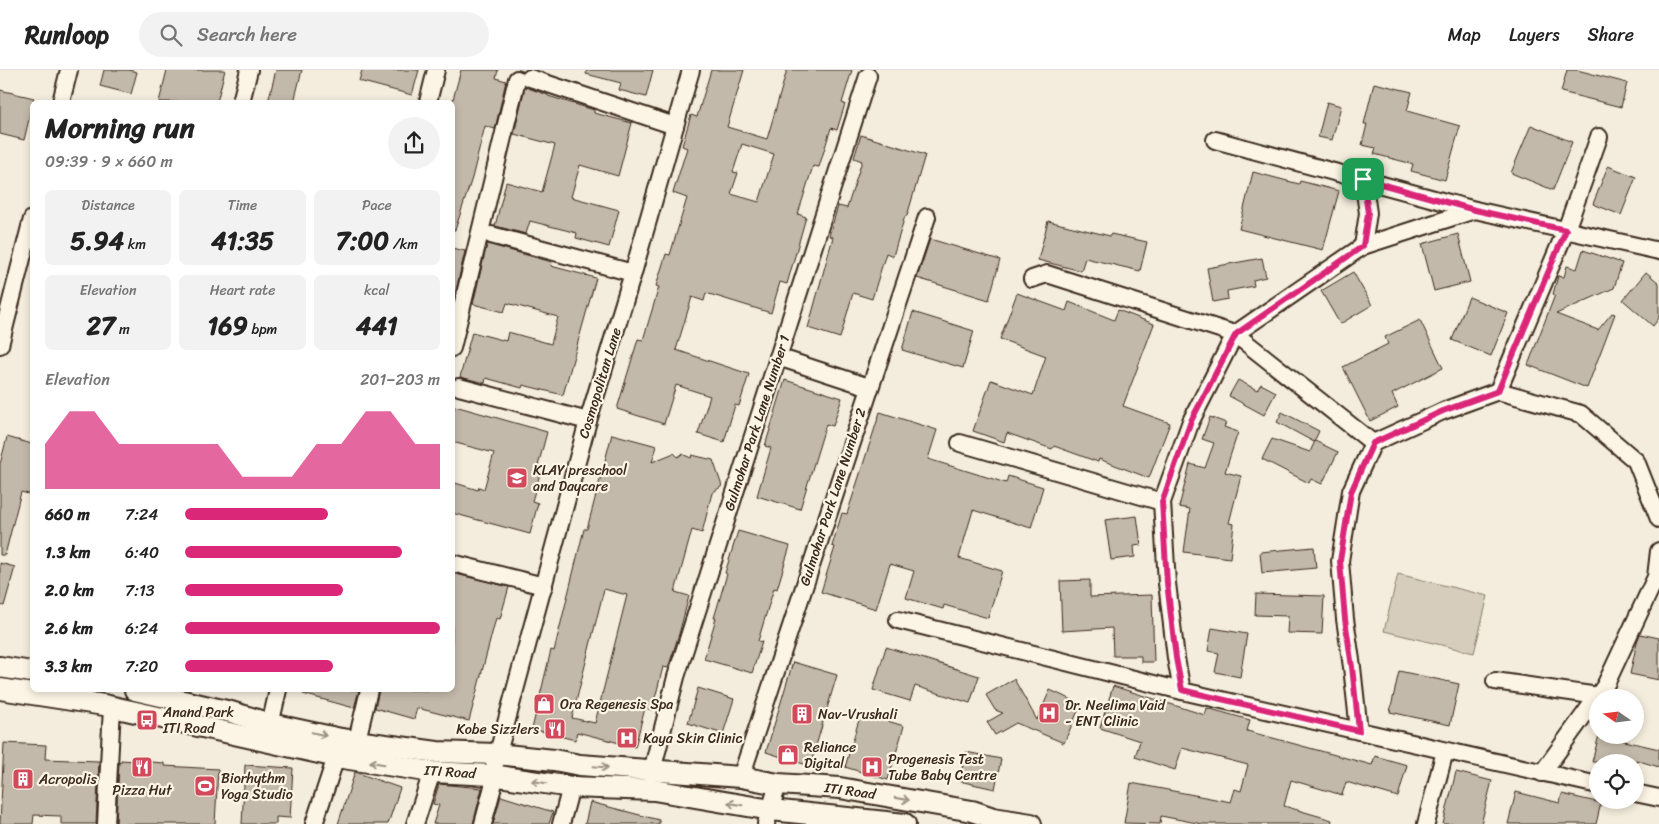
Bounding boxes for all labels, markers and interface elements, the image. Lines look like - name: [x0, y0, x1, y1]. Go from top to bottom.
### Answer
- search box: [139, 12, 489, 57]
- text: Runloop: [25, 14, 109, 56]
- text: Search here: [197, 18, 297, 51]
- text: Map: [1448, 19, 1481, 51]
- text: Layers: [1509, 19, 1560, 51]
- text: Share: [1588, 19, 1634, 51]
- icon: search: [157, 21, 185, 49]
- text: Morning run: [45, 103, 195, 152]
- button: share: [388, 117, 440, 169]
- text: 09:39 · 9 × 660 m: [45, 147, 173, 176]
- pin: [1342, 158, 1384, 200]
- icon: arrive: [1349, 165, 1377, 193]
- text: Distance: [82, 193, 135, 218]
- text: Time: [228, 193, 257, 218]
- text: Pace: [362, 193, 392, 218]
- text: 5.94: [70, 218, 124, 263]
- text: 41:35: [211, 218, 274, 263]
- text: 7:00: [336, 218, 389, 263]
- text: km: [124, 232, 146, 257]
- text: /km: [389, 232, 418, 257]
- text: Elevation: [80, 278, 137, 303]
- text: Heart rate: [210, 278, 275, 303]
- text: kcal: [364, 278, 390, 303]
- text: 27: [87, 303, 115, 348]
- text: 169: [208, 303, 248, 348]
- text: 441: [356, 303, 398, 348]
- text: m: [115, 317, 130, 342]
- text: bpm: [248, 317, 277, 342]
- street label: Cosmopolitan Lane: [571, 324, 629, 442]
- street label: Gulmohar Park Lane Number 1: [717, 332, 797, 514]
- text: Elevation: [45, 365, 110, 394]
- text: 201–203 m: [360, 365, 440, 394]
- street label: Gulmohar Park Lane Number 2: [792, 405, 874, 589]
- place label: KLAY preschool and Daycare: [533, 458, 628, 499]
- school or university icon: KLAY preschool and Daycare: [505, 466, 529, 490]
- text: 660 m: [45, 500, 90, 529]
- text: 7:24: [125, 500, 158, 529]
- text: 1.3 km: [45, 538, 90, 567]
- text: 6:40: [125, 538, 159, 567]
- text: 2.0 km: [45, 576, 94, 605]
- text: 7:13: [125, 576, 155, 605]
- text: 2.6 km: [45, 614, 93, 643]
- text: 6:24: [125, 614, 158, 643]
- text: 3.3 km: [45, 652, 92, 681]
- text: 7:20: [125, 652, 158, 681]
- north arrow: [1589, 689, 1644, 744]
- map controls: [1589, 689, 1644, 809]
- shop icon: Ora Regenesis Spa: [532, 692, 556, 716]
- place label: Ora Regenesis Spa: [560, 692, 673, 717]
- place label: Dr. Neelima Vaid - ENT Clinic: [1065, 693, 1167, 734]
- place label: Anand Park ITI Road: [162, 700, 235, 741]
- hospital icon: Dr. Neelima Vaid - ENT Clinic: [1037, 701, 1061, 725]
- building icon: Nav-Vrushali: [790, 702, 814, 726]
- place label: Nav-Vrushali: [818, 702, 898, 727]
- bus stop icon: Anand Park ITI Road: [135, 708, 159, 732]
- place label: Kobe Sizzlers: [456, 717, 539, 742]
- restaurant icon: Kobe Sizzlers: [543, 717, 567, 741]
- hospital icon: Kaya Skin Clinic: [615, 726, 639, 750]
- place label: Kaya Skin Clinic: [643, 726, 742, 751]
- one-way arrow: [310, 730, 326, 739]
- place label: Reliance Digital: [804, 735, 856, 776]
- shop icon: Reliance Digital: [776, 743, 800, 767]
- place label: Progenesis Test Tube Baby Centre: [888, 747, 997, 788]
- button: locate: [1589, 754, 1644, 809]
- restaurant icon: Pizza Hut: [130, 755, 154, 779]
- hospital icon: Progenesis Test Tube Baby Centre: [860, 755, 884, 779]
- one-way arrow: [370, 758, 386, 768]
- street label: ITI Road: [423, 758, 478, 786]
- one-way arrow: [593, 762, 609, 771]
- place label: Biorhythm Yoga Studio: [221, 766, 293, 807]
- building icon: Acropolis: [11, 767, 35, 791]
- place label: Acropolis: [38, 767, 97, 792]
- sports icon: Biorhythm Yoga Studio: [193, 774, 217, 798]
- street label: ITI Road: [822, 775, 879, 807]
- one-way arrow: [531, 777, 547, 787]
- place label: Pizza Hut: [112, 778, 173, 803]
- one-way arrow: [893, 794, 909, 804]
- one-way arrow: [727, 798, 743, 808]

